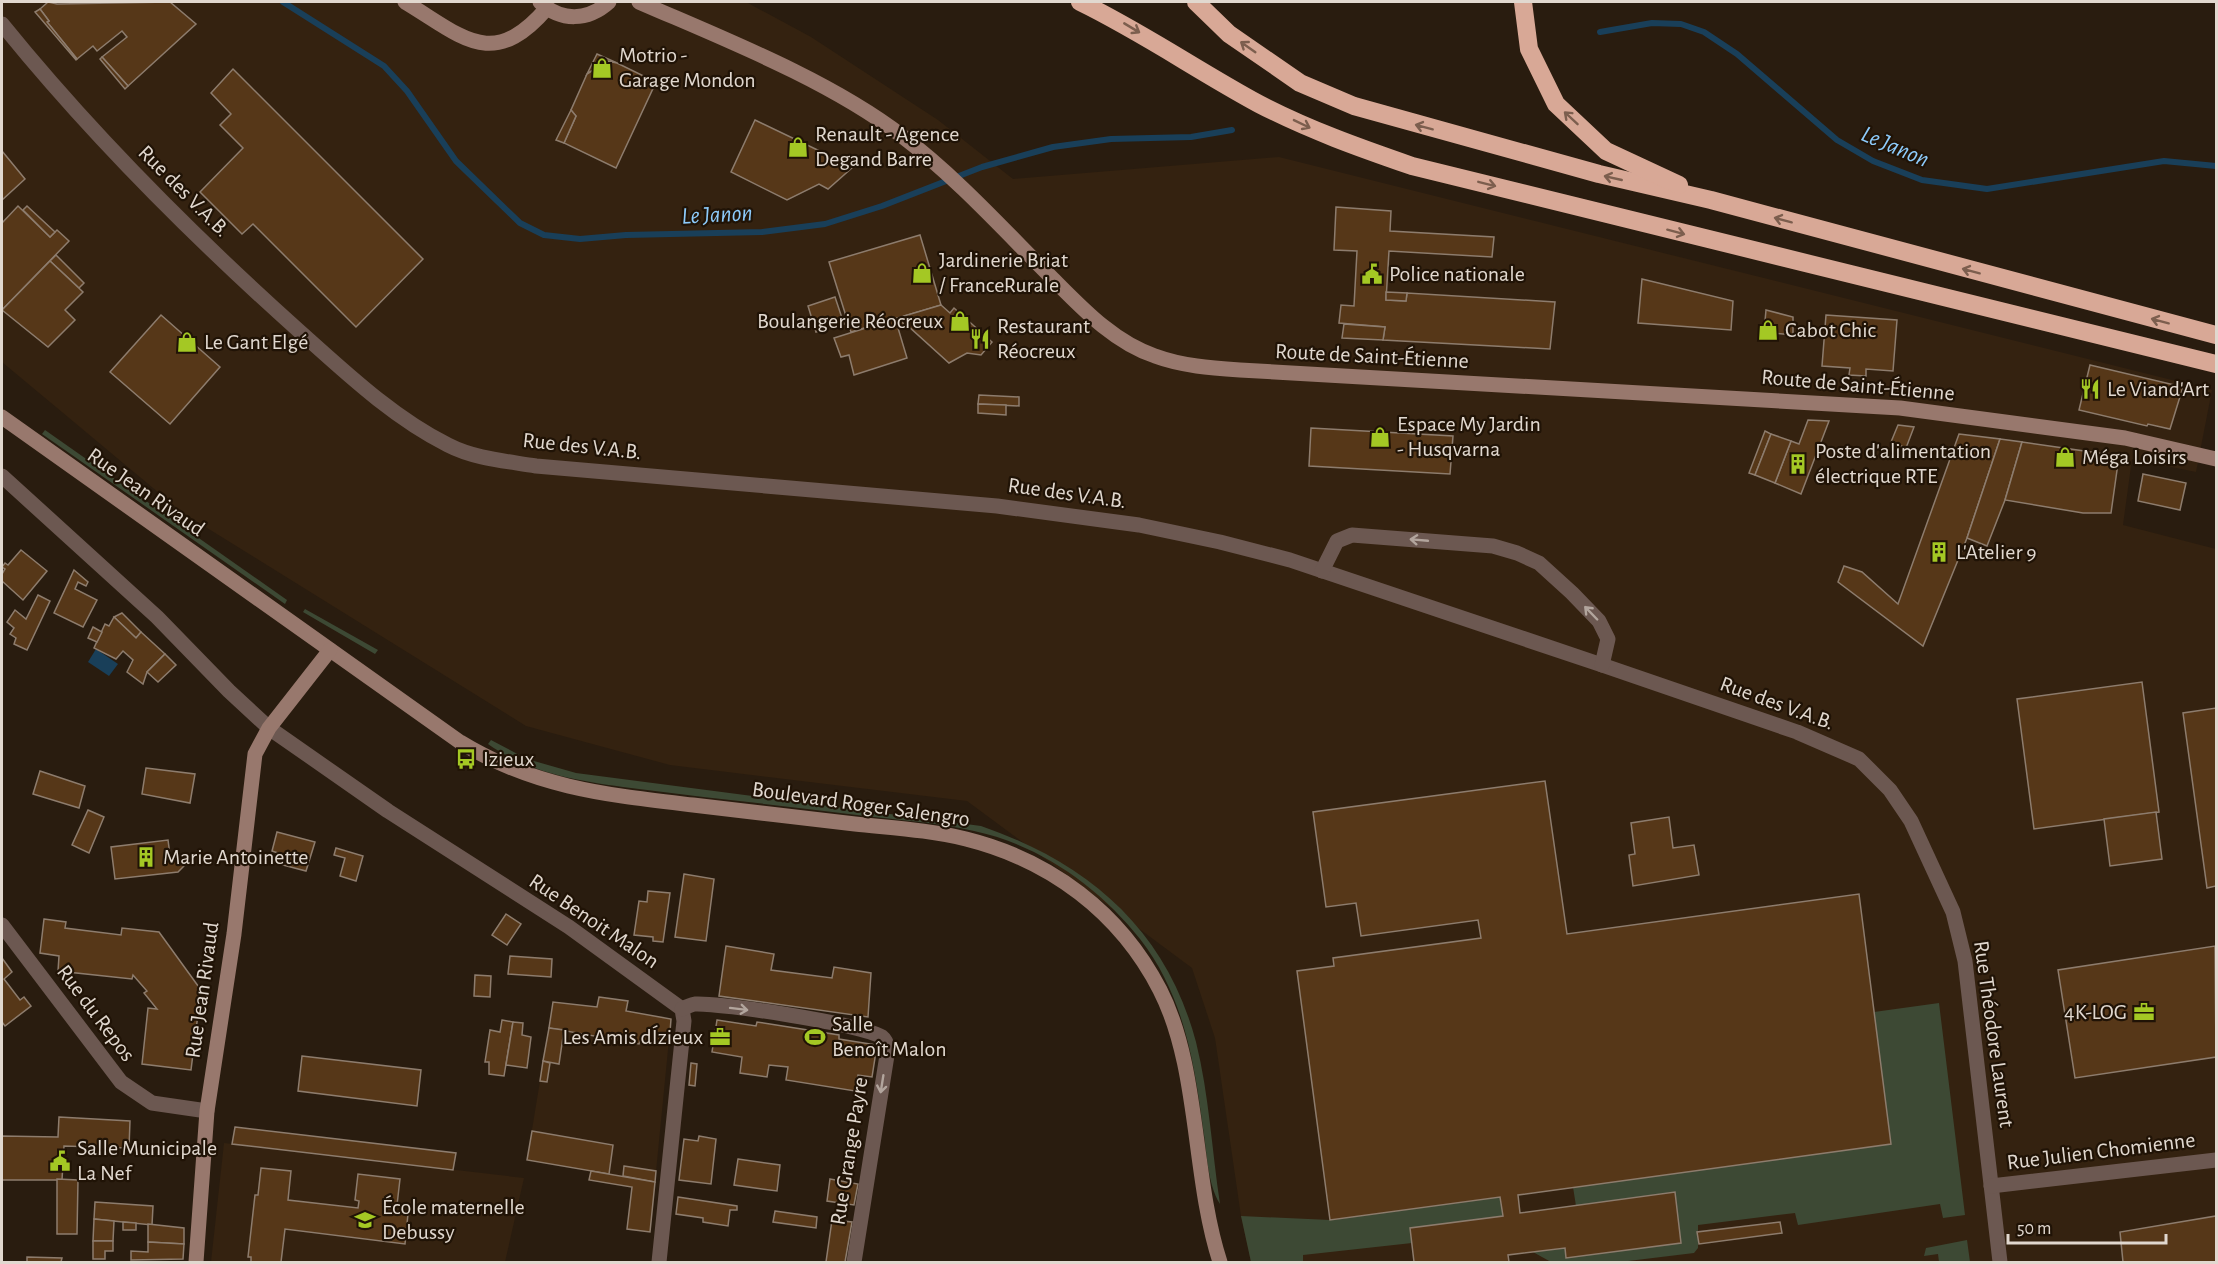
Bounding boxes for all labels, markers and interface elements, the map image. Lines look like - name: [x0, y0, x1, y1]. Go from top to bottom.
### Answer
- one-way arrow: [1123, 22, 1140, 34]
- one-way arrow: [1241, 41, 1257, 53]
- place label: Motrio - Garage Mondon: [619, 44, 756, 91]
- shop icon: Motrio - Garage Mondon: [590, 56, 614, 80]
- one-way arrow: [1563, 111, 1578, 125]
- one-way arrow: [1292, 118, 1310, 130]
- one-way arrow: [1415, 120, 1434, 132]
- water label: Le Janon: [1857, 122, 1933, 172]
- place label: Renault - Agence Degand Barre: [815, 123, 959, 170]
- shop icon: Renault - Agence Degand Barre: [786, 135, 810, 159]
- street label: Rue des V.A.B.: [134, 141, 234, 241]
- one-way arrow: [1603, 171, 1622, 183]
- one-way arrow: [1477, 179, 1496, 190]
- water label: Le Janon: [681, 201, 753, 229]
- one-way arrow: [1774, 214, 1793, 225]
- one-way arrow: [1666, 226, 1685, 238]
- place label: Jardinerie Briat / FranceRurale: [939, 249, 1068, 296]
- shop icon: Jardinerie Briat / FranceRurale: [910, 261, 934, 285]
- public building icon: Police nationale: [1360, 262, 1384, 286]
- place label: Police nationale: [1389, 263, 1525, 285]
- one-way arrow: [1962, 265, 1981, 277]
- shop icon: Boulangerie Réocreux: [948, 309, 972, 333]
- place label: Boulangerie Réocreux: [757, 310, 943, 332]
- one-way arrow: [2151, 314, 2170, 326]
- place label: Restaurant Réocreux: [997, 315, 1090, 362]
- shop icon: Cabot Chic: [1756, 318, 1780, 342]
- place label: Cabot Chic: [1785, 319, 1877, 341]
- restaurant icon: Restaurant Réocreux: [968, 327, 992, 351]
- shop icon: Le Gant Elgé: [175, 330, 199, 354]
- place label: Le Gant Elgé: [204, 331, 308, 353]
- street label: Route de Saint-Étienne: [1275, 339, 1469, 372]
- street label: Route de Saint-Étienne: [1760, 365, 1956, 404]
- restaurant icon: Le Viand'Art: [2078, 377, 2102, 401]
- place label: Le Viand'Art: [2107, 378, 2209, 400]
- place label: Espace My Jardin - Husqvarna: [1397, 413, 1541, 460]
- shop icon: Espace My Jardin - Husqvarna: [1368, 425, 1392, 449]
- street label: Rue des V.A.B.: [522, 429, 642, 463]
- place label: Poste d'alimentation électrique RTE: [1815, 440, 1991, 487]
- street label: Rue Jean Rivaud: [83, 444, 209, 540]
- shop icon: Méga Loisirs: [2053, 445, 2077, 469]
- place label: Méga Loisirs: [2082, 446, 2187, 468]
- building icon: Poste d'alimentation électrique RTE: [1786, 452, 1810, 476]
- street label: Rue des V.A.B.: [1006, 474, 1128, 512]
- one-way arrow: [1410, 534, 1430, 545]
- building icon: L'Atelier 9: [1927, 540, 1951, 564]
- place label: L'Atelier 9: [1956, 541, 2036, 563]
- one-way arrow: [1584, 606, 1598, 621]
- street label: Rue des V.A.B.: [1717, 672, 1837, 734]
- bus stop icon: Izieux: [454, 747, 478, 771]
- place label: Izieux: [483, 748, 535, 770]
- street label: Boulevard Roger Salengro: [751, 778, 971, 830]
- building icon: Marie Antoinette: [134, 845, 158, 869]
- place label: Marie Antoinette: [163, 846, 308, 868]
- street label: Rue Benoit Malon: [525, 870, 663, 972]
- street label: Rue Jean Rivaud: [182, 920, 222, 1060]
- street label: Rue Théodore Laurent: [1970, 939, 2018, 1129]
- street label: Rue du Repos: [53, 961, 139, 1065]
- office icon: 4K-LOG: [2132, 1000, 2156, 1024]
- place label: 4K-LOG: [2064, 1001, 2127, 1023]
- one-way arrow: [729, 1004, 749, 1015]
- place label: Salle Benoît Malon: [832, 1013, 947, 1060]
- place label: Les Amis dÍzieux: [562, 1025, 703, 1048]
- office icon: Les Amis dÍzieux: [708, 1025, 732, 1049]
- sports icon: Salle Benoît Malon: [803, 1025, 827, 1049]
- one-way arrow: [877, 1073, 888, 1093]
- street label: Rue Grange Payre: [826, 1075, 872, 1227]
- street label: Rue Julien Chomienne: [2006, 1129, 2196, 1173]
- place label: Salle Municipale La Nef: [77, 1137, 217, 1184]
- public building icon: Salle Municipale La Nef: [48, 1149, 72, 1173]
- place label: École maternelle Debussy: [382, 1195, 525, 1243]
- scale bar: [2008, 1207, 2166, 1245]
- school or university icon: École maternelle Debussy: [353, 1208, 377, 1232]
- text: 50 m: [2017, 1220, 2051, 1238]

